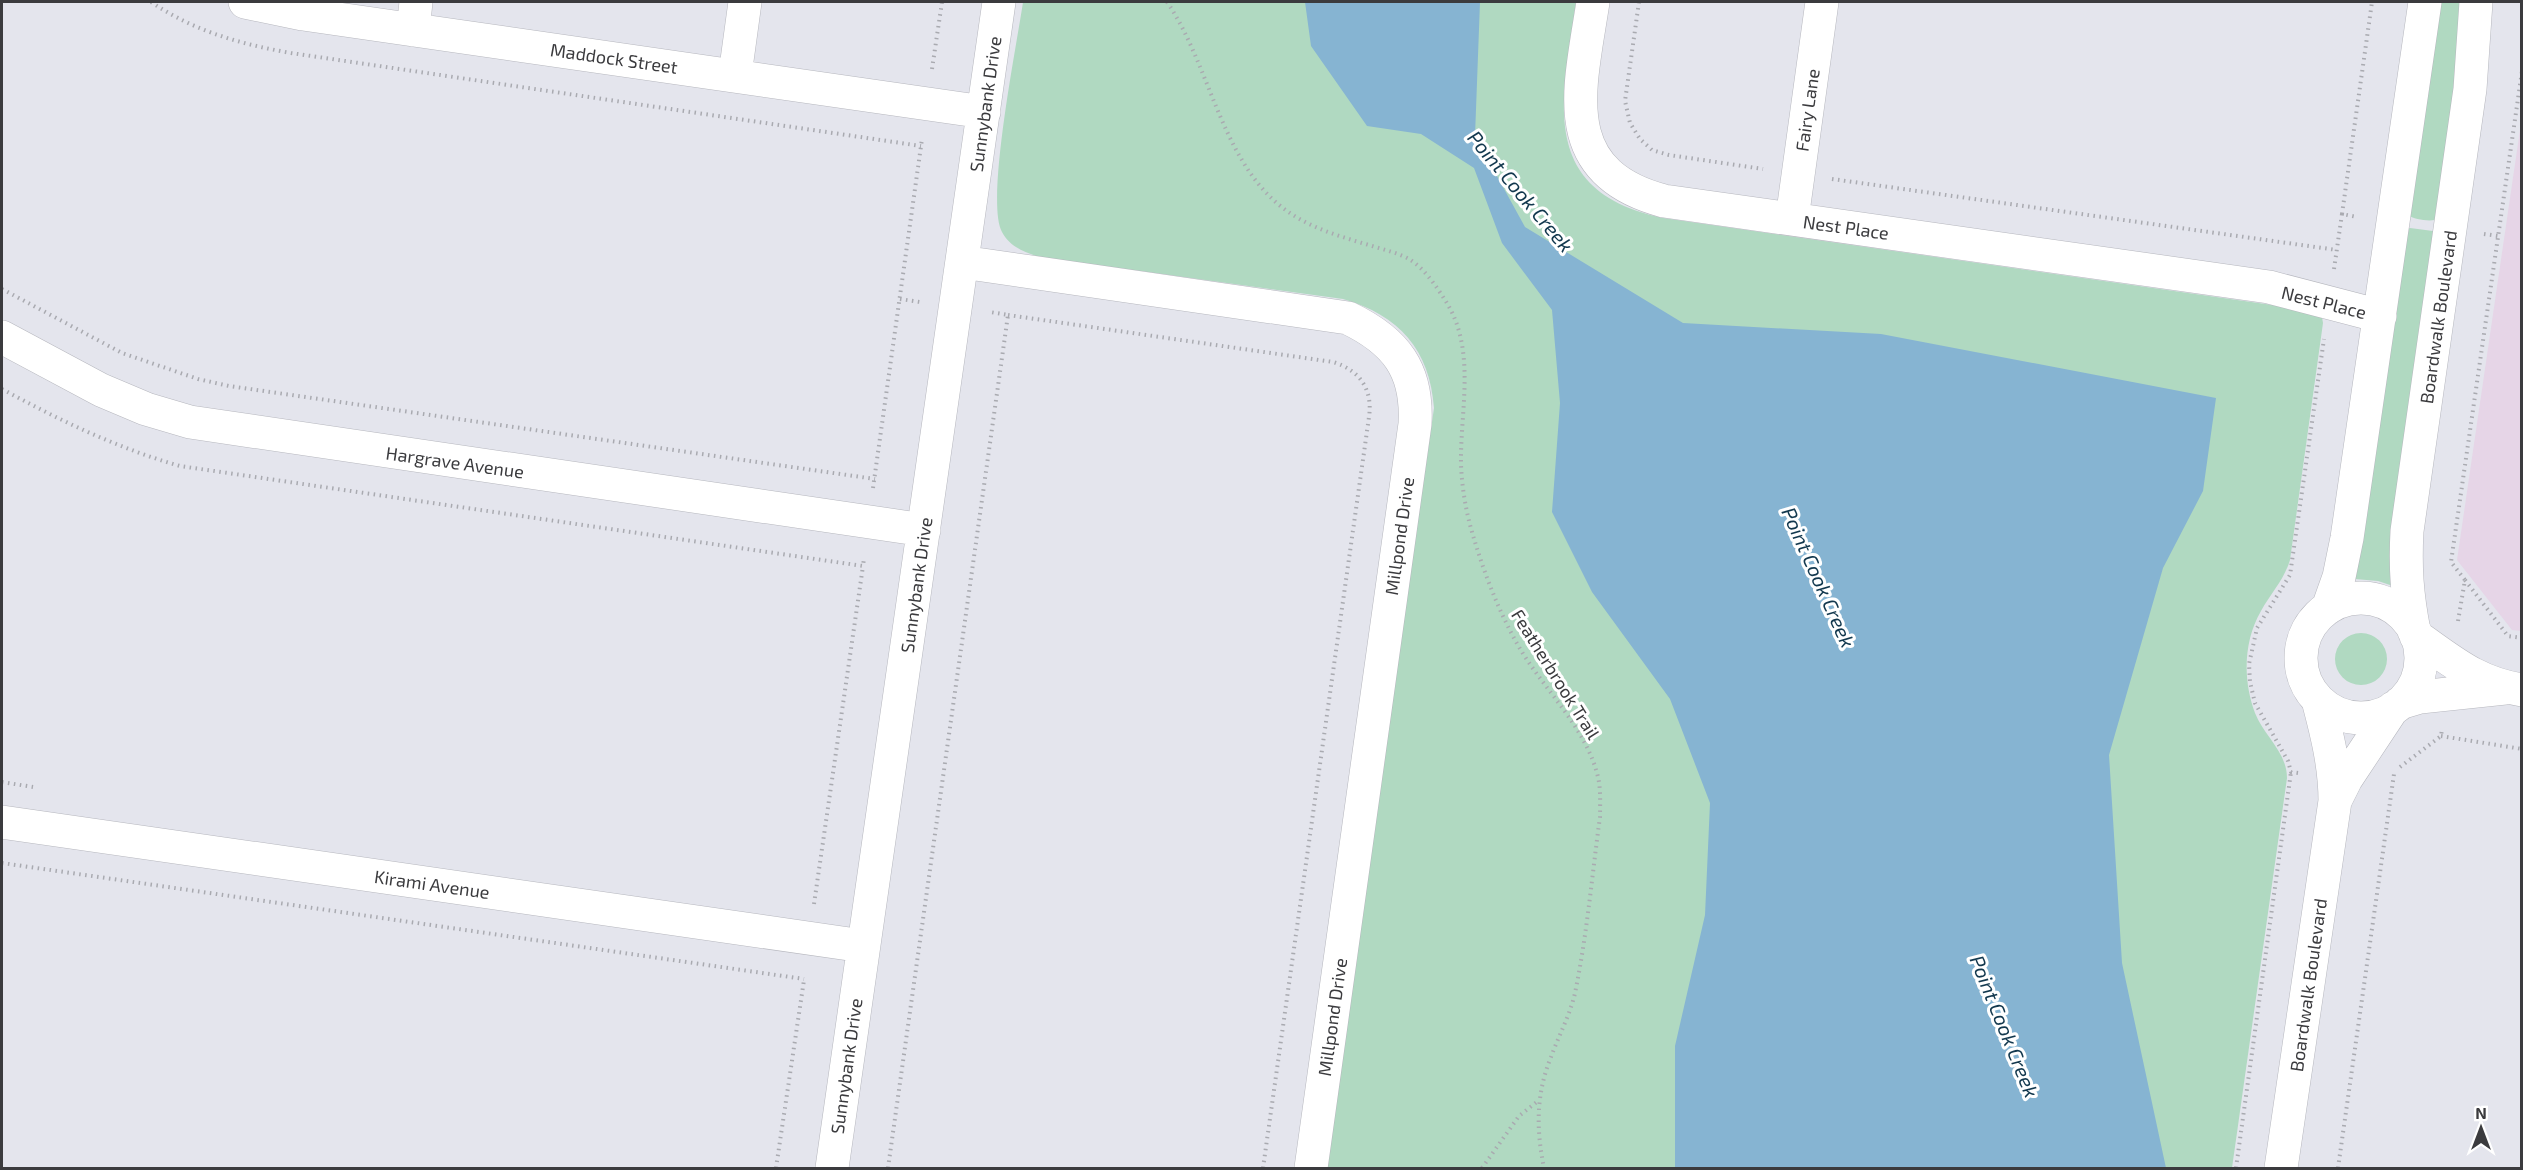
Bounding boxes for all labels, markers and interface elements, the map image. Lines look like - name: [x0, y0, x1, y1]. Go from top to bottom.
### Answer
- street label: Sunnybank Drive: [965, 35, 1005, 173]
- street label: Maddock Street: [549, 38, 679, 78]
- street label: Fairy Lane: [1790, 67, 1824, 153]
- water label: Point Cook Creek: [1463, 125, 1579, 257]
- street label: Nest Place: [1802, 210, 1890, 244]
- street label: Boardwalk Boulevard: [2415, 229, 2461, 405]
- street label: Nest Place: [2279, 281, 2369, 323]
- street label: Hargrave Avenue: [385, 441, 525, 483]
- street label: Millpond Drive: [1380, 475, 1418, 597]
- water label: Point Cook Creek: [1777, 503, 1861, 651]
- street label: Sunnybank Drive: [896, 516, 936, 654]
- street label: Featherbrook Trail: [1507, 605, 1605, 744]
- street label: Kirami Avenue: [373, 865, 491, 903]
- street label: Boardwalk Boulevard: [2285, 897, 2331, 1073]
- water label: Point Cook Creek: [1966, 951, 2044, 1101]
- street label: Millpond Drive: [1313, 956, 1351, 1078]
- street label: Sunnybank Drive: [826, 997, 866, 1135]
- north arrow: [2451, 1098, 2511, 1158]
- text: N: [2475, 1103, 2487, 1122]

